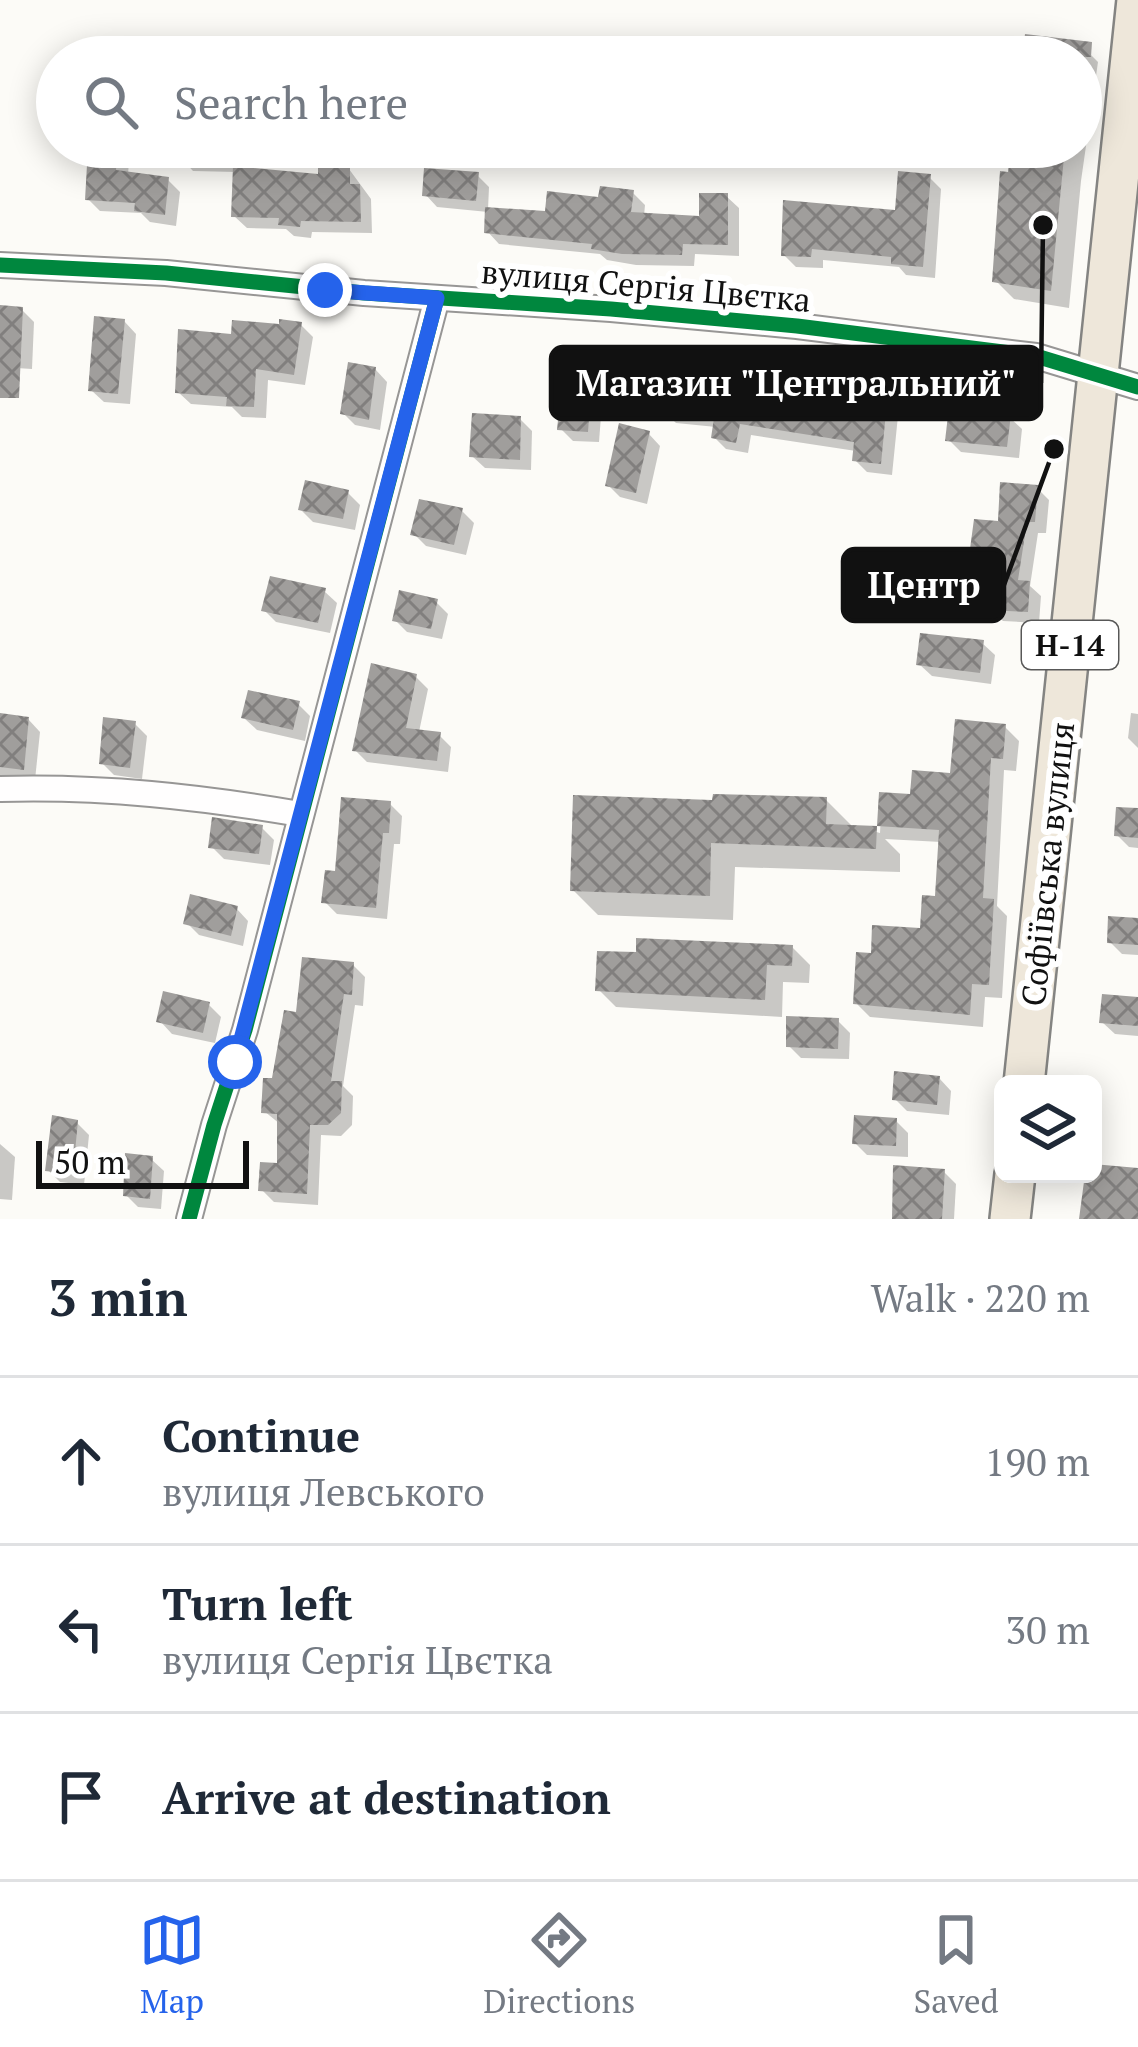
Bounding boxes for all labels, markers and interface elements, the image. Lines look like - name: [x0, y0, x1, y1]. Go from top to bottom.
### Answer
- search box: [36, 36, 1102, 168]
- icon: search: [78, 69, 144, 135]
- text: Search here: [174, 72, 408, 132]
- street label: вулиця Сергія Цвєтка: [479, 249, 813, 321]
- route end: [298, 263, 352, 317]
- callout: Магазин "Центральний": [551, 347, 1041, 419]
- text: Магазин "Центральний": [576, 359, 1016, 406]
- callout: Центр: [843, 549, 1004, 621]
- text: Центр: [868, 561, 980, 608]
- road number: Н-14: [1022, 621, 1118, 669]
- street label: Софіївська вулиця: [1011, 720, 1083, 1008]
- route start: [208, 1035, 262, 1089]
- map controls: [994, 1075, 1102, 1183]
- button: layers: [994, 1075, 1102, 1183]
- scale bar: [36, 1135, 249, 1188]
- text: 50 m: [54, 1140, 126, 1183]
- text: 3 min: [48, 1263, 188, 1331]
- text: Walk · 220 m: [871, 1271, 1090, 1323]
- text: Continue: [162, 1405, 360, 1465]
- icon: ahead: [48, 1428, 114, 1494]
- text: 190 m: [985, 1435, 1090, 1487]
- text: вулиця Левського: [162, 1465, 485, 1517]
- text: Turn left: [162, 1573, 353, 1633]
- icon: left: [48, 1596, 114, 1662]
- text: 30 m: [1005, 1603, 1090, 1655]
- text: вулиця Сергія Цвєтка: [162, 1633, 553, 1685]
- icon: arrive: [48, 1764, 114, 1830]
- text: Arrive at destination: [162, 1767, 611, 1827]
- tab: Map: [139, 1907, 205, 2022]
- tab: Directions: [483, 1907, 635, 2022]
- tab: Saved: [914, 1907, 999, 2022]

